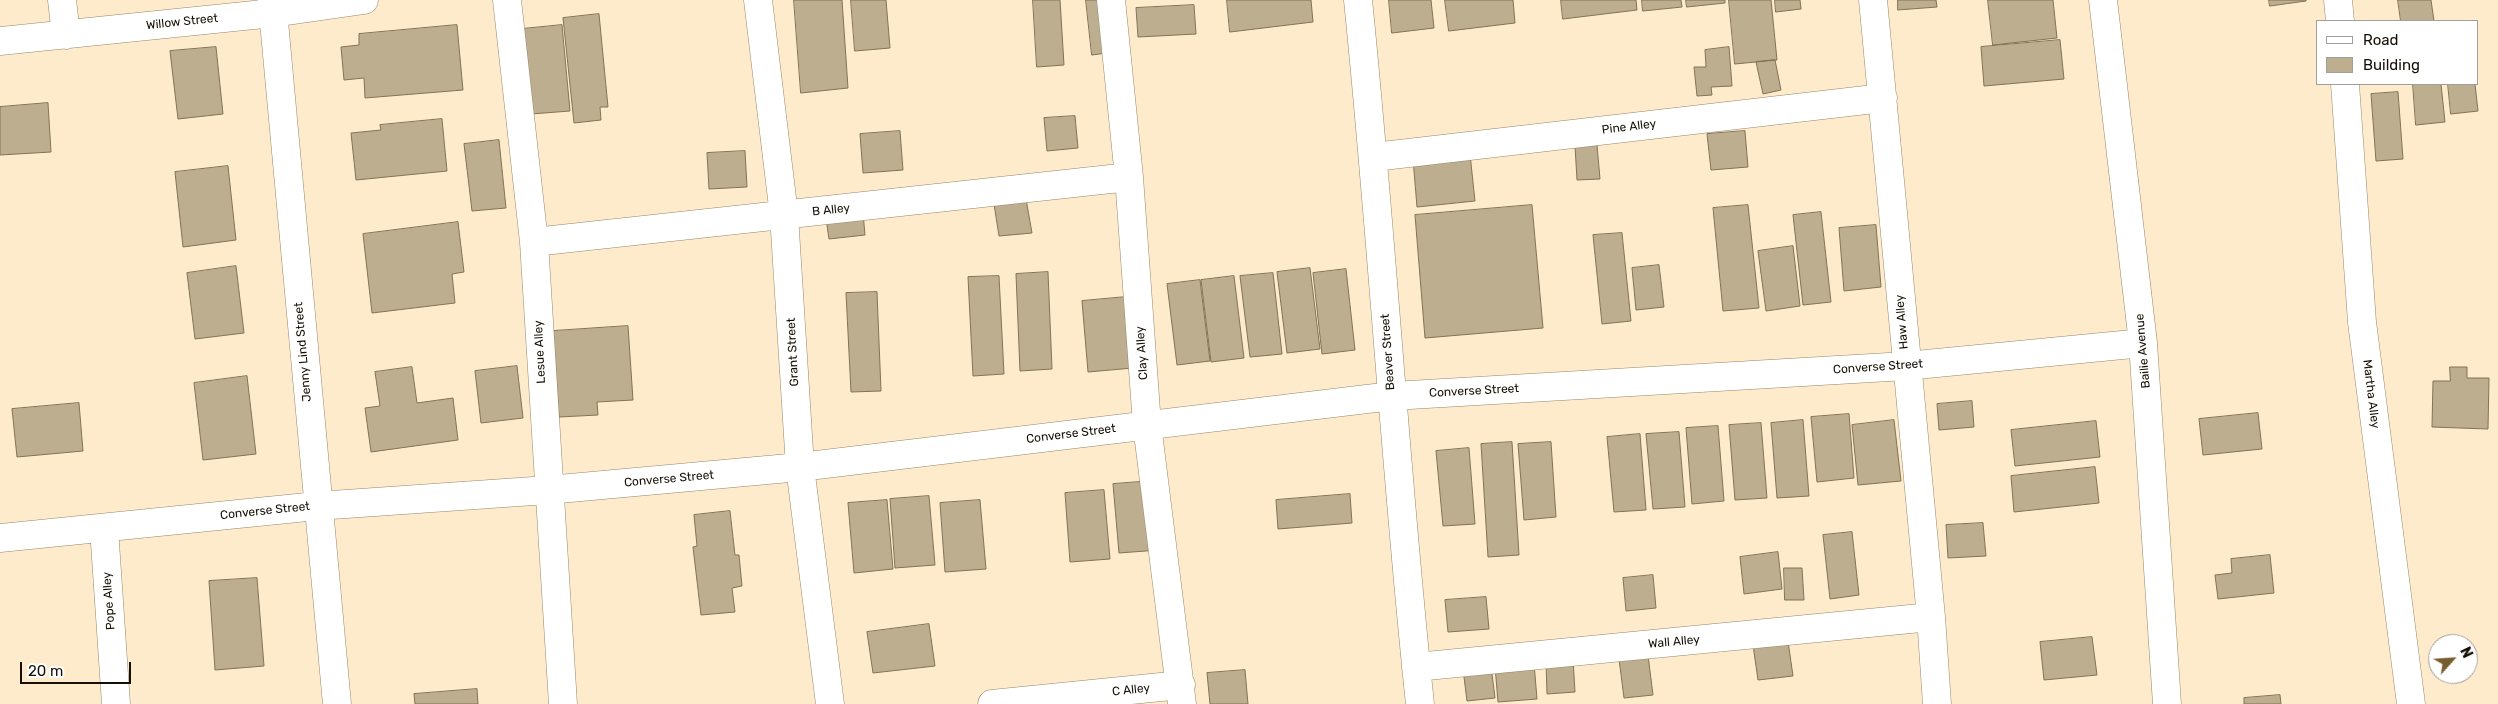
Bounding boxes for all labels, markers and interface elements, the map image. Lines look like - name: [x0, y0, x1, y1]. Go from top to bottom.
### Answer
- street label: Willow Street: [145, 11, 219, 33]
- legend: [2316, 20, 2478, 85]
- text: Road: [2363, 31, 2399, 49]
- text: Building: [2363, 56, 2420, 74]
- street label: Pine Alley: [1601, 117, 1657, 137]
- street label: B Alley: [811, 201, 851, 219]
- street label: Haw Alley: [1892, 294, 1912, 350]
- street label: Jenny Lind Street: [291, 302, 315, 402]
- street label: Beaver Street: [1378, 313, 1398, 391]
- street label: Bailie Avenue: [2133, 313, 2153, 389]
- street label: Grant Street: [784, 317, 802, 387]
- street label: Lesue Alley: [531, 320, 549, 384]
- street label: Clay Alley: [1133, 326, 1151, 380]
- street label: Converse Street: [1833, 357, 1923, 377]
- street label: Martha Alley: [2360, 359, 2382, 429]
- street label: Converse Street: [1429, 381, 1519, 401]
- street label: Converse Street: [1025, 421, 1117, 447]
- street label: Converse Street: [623, 468, 715, 490]
- street label: Converse Street: [219, 499, 311, 523]
- street label: Pope Alley: [100, 571, 118, 631]
- street label: Wall Alley: [1648, 633, 1700, 651]
- north arrow: [2428, 634, 2478, 684]
- text: N: [2456, 644, 2476, 661]
- scale bar: [22, 652, 134, 684]
- text: 20 m: [28, 662, 63, 680]
- street label: C Alley: [1111, 681, 1151, 699]

